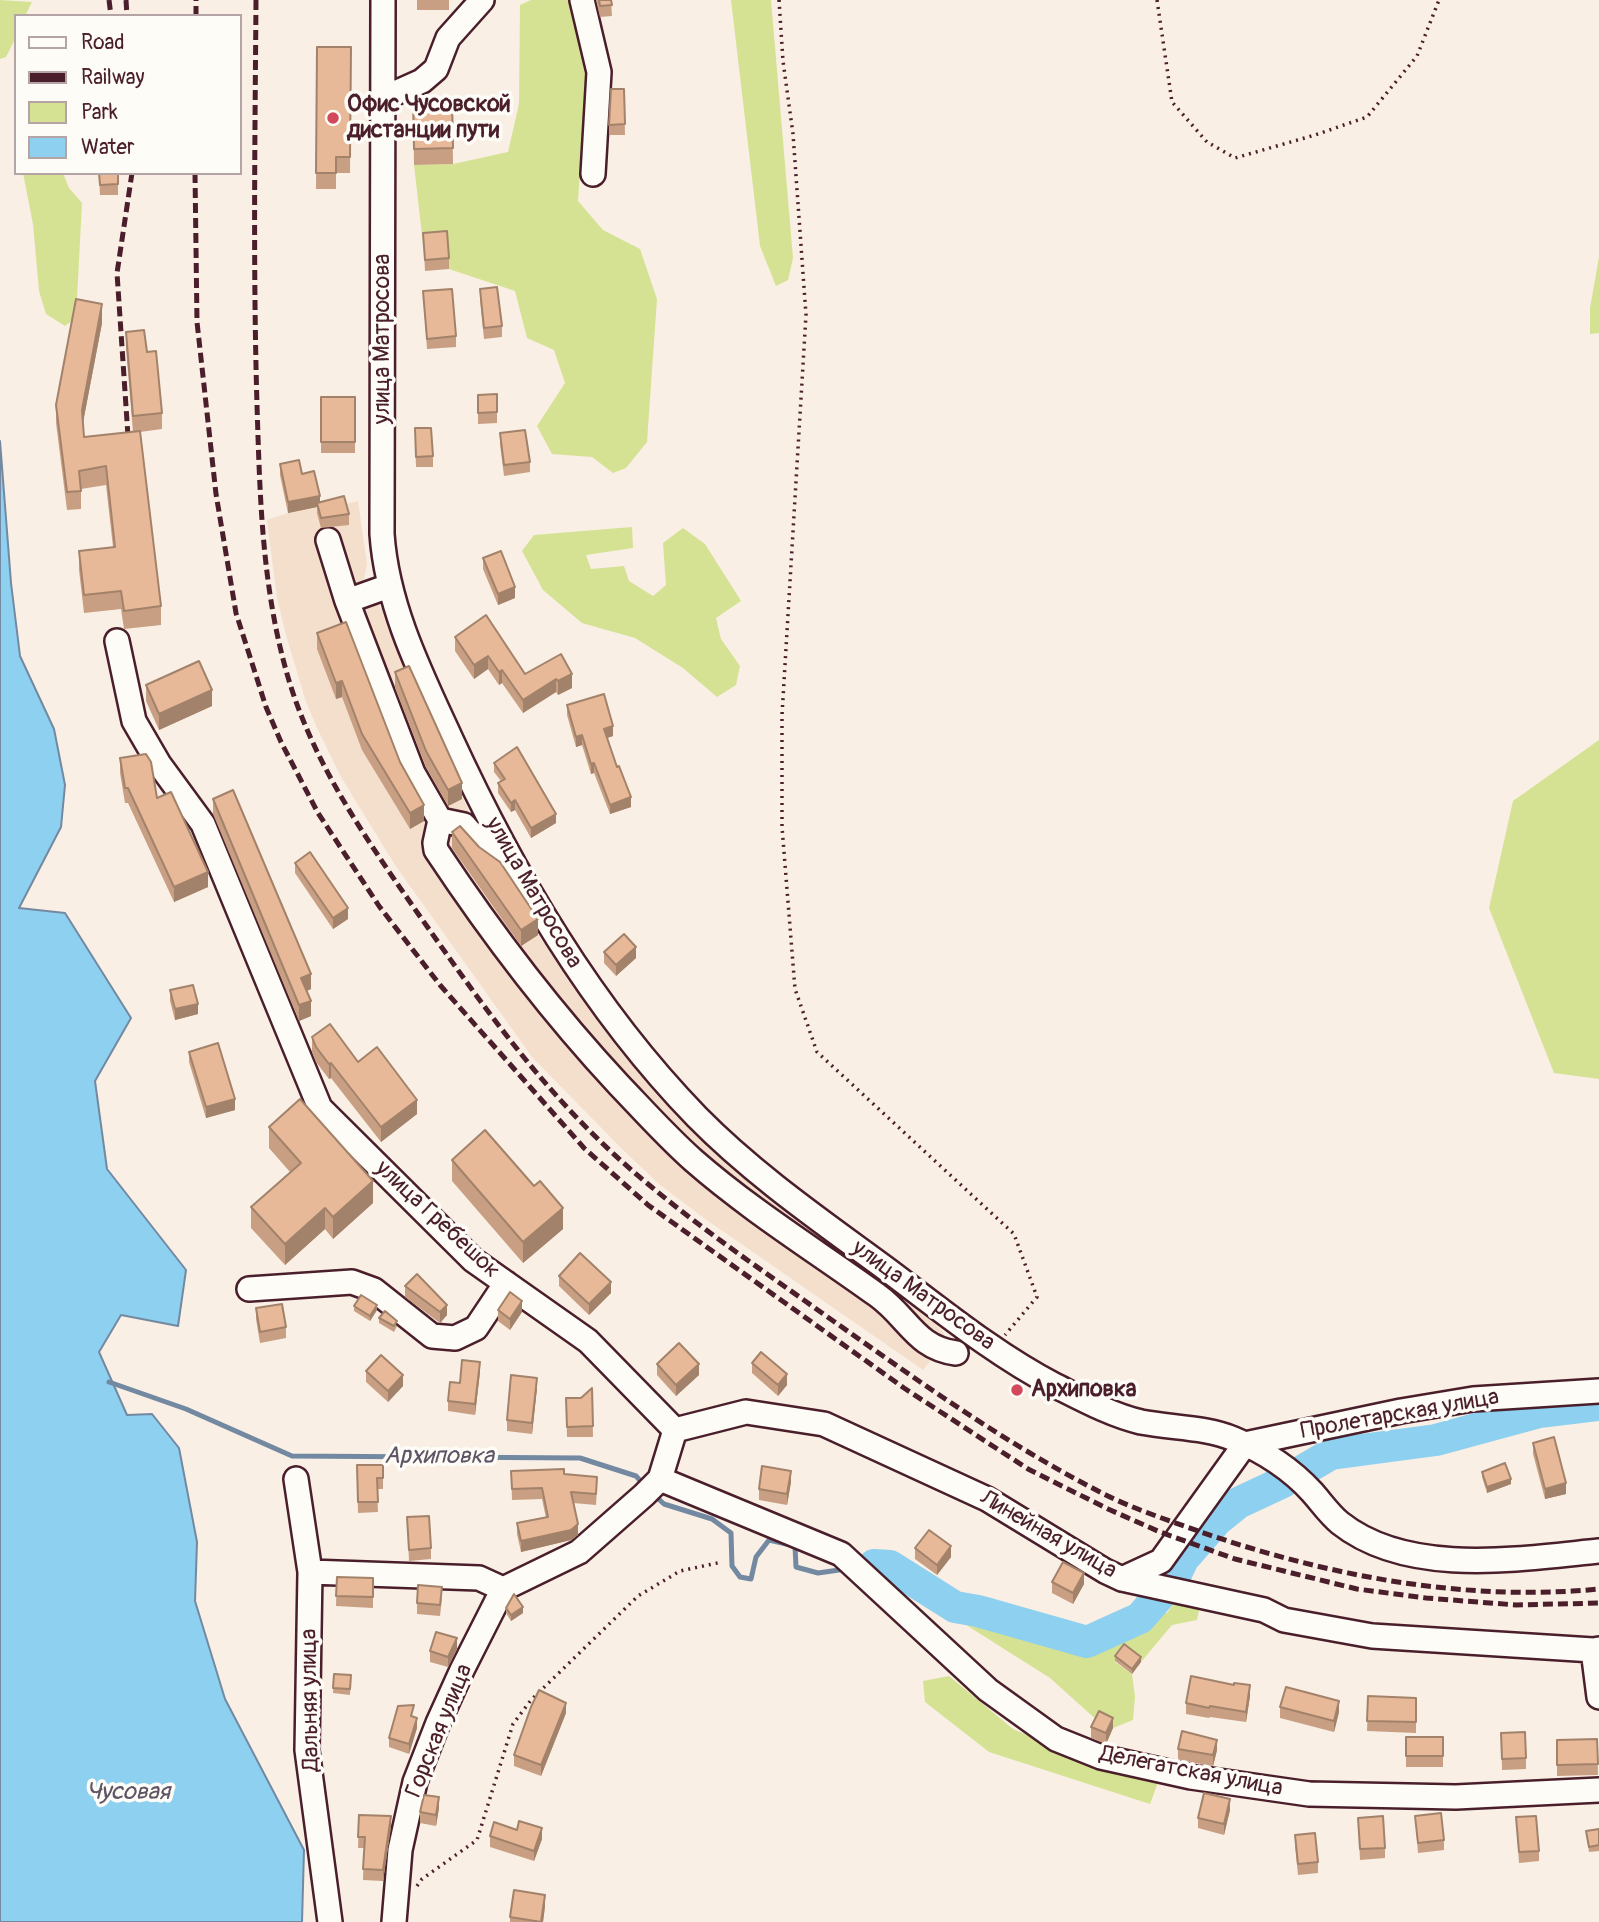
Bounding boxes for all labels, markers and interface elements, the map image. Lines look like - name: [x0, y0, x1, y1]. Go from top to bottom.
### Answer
- legend: [14, 14, 242, 175]
- text: Road: [81, 29, 125, 56]
- text: Railway: [81, 64, 145, 91]
- place label: Офис Чусовской дистанции пути: [347, 91, 511, 145]
- text: Park: [81, 99, 118, 126]
- marker: Офис Чусовской дистанции пути: [325, 110, 341, 126]
- text: Water: [81, 134, 134, 161]
- street label: улица Матросова: [369, 254, 397, 424]
- street label: улица Матросова: [478, 812, 588, 974]
- street label: улица Гребешок: [369, 1155, 505, 1285]
- street label: улица Матросова: [846, 1235, 1000, 1357]
- place label: Архиповка: [1031, 1376, 1136, 1404]
- marker: Архиповка: [1009, 1382, 1025, 1398]
- street label: Пролетарская улица: [1299, 1384, 1501, 1446]
- water label: Архиповка: [384, 1443, 494, 1471]
- street label: Линейная улица: [975, 1485, 1121, 1585]
- street label: Дальняя улица: [296, 1629, 326, 1771]
- street label: Горская улица: [401, 1660, 479, 1802]
- street label: Делегатская улица: [1097, 1741, 1285, 1803]
- water label: Чусовая: [86, 1779, 170, 1807]

